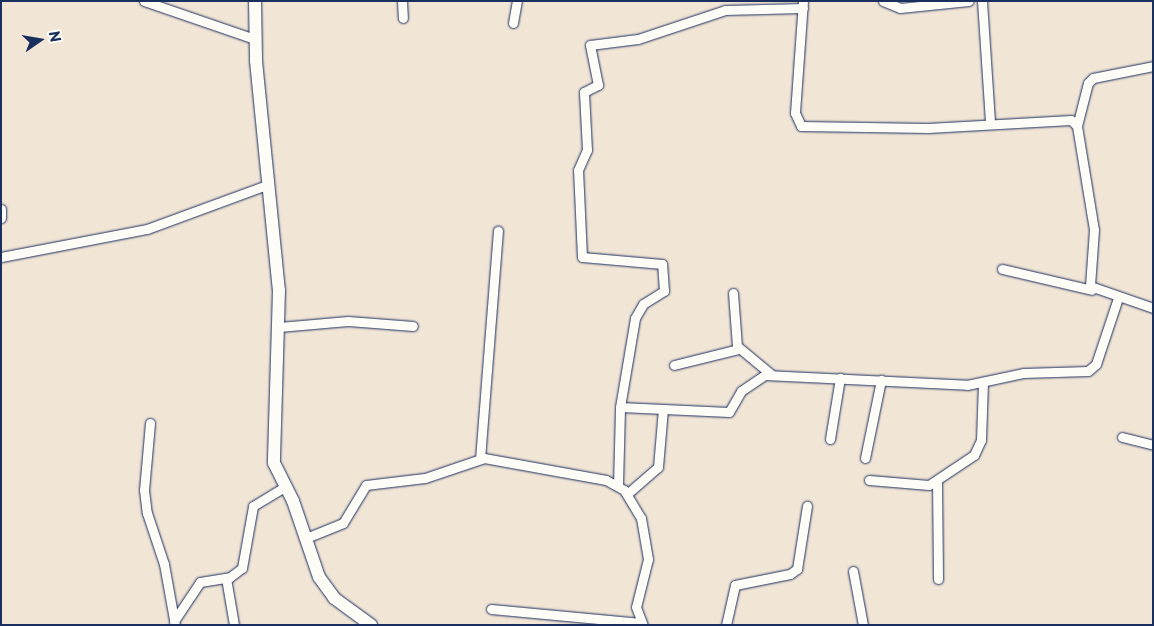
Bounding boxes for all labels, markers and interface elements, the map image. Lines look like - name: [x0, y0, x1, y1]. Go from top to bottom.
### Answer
- north arrow: [15, 15, 65, 65]
- text: N: [44, 29, 67, 44]

